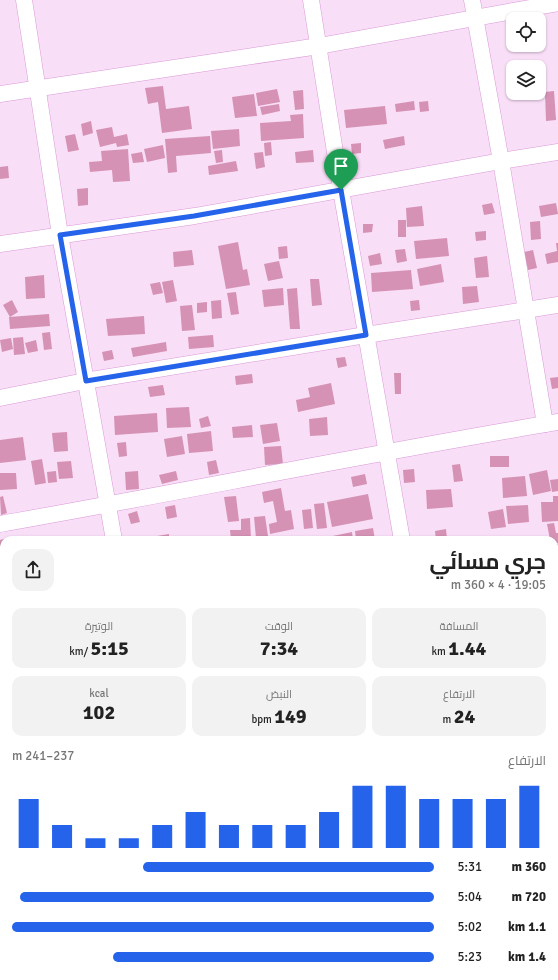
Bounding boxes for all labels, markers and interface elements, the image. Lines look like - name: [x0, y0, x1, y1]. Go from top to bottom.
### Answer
- map controls: [506, 12, 546, 100]
- button: locate: [506, 12, 546, 52]
- button: layers: [506, 60, 546, 100]
- pin: [324, 149, 358, 190]
- icon: arrive: [330, 155, 352, 177]
- text: جري مسائي: [429, 548, 546, 575]
- button: share: [12, 549, 54, 591]
- text: 19:05 · 4 × 360 m: [451, 577, 546, 593]
- text: الوتيرة: [85, 620, 113, 633]
- text: الوقت: [265, 620, 293, 633]
- text: المسافة: [439, 620, 479, 633]
- text: 5:15: [91, 636, 129, 661]
- text: 7:34: [260, 636, 298, 661]
- text: 1.44: [448, 636, 486, 661]
- text: /km: [69, 645, 91, 658]
- text: km: [432, 645, 448, 658]
- text: kcal: [89, 687, 109, 700]
- text: النبض: [266, 688, 292, 701]
- text: الارتفاع: [443, 688, 475, 701]
- text: 102: [83, 700, 115, 725]
- text: 149: [274, 704, 307, 729]
- text: 24: [454, 704, 475, 729]
- text: bpm: [251, 713, 274, 726]
- text: m: [443, 713, 454, 726]
- text: 237–241 m: [12, 748, 74, 764]
- text: الارتفاع: [508, 753, 546, 769]
- text: 5:31: [457, 859, 482, 875]
- text: 360 m: [512, 859, 546, 875]
- text: 5:04: [457, 889, 482, 905]
- text: 720 m: [512, 889, 546, 905]
- text: 5:02: [457, 919, 482, 935]
- text: 1.1 km: [508, 919, 546, 935]
- text: 5:23: [457, 949, 482, 965]
- text: 1.4 km: [508, 949, 546, 965]

